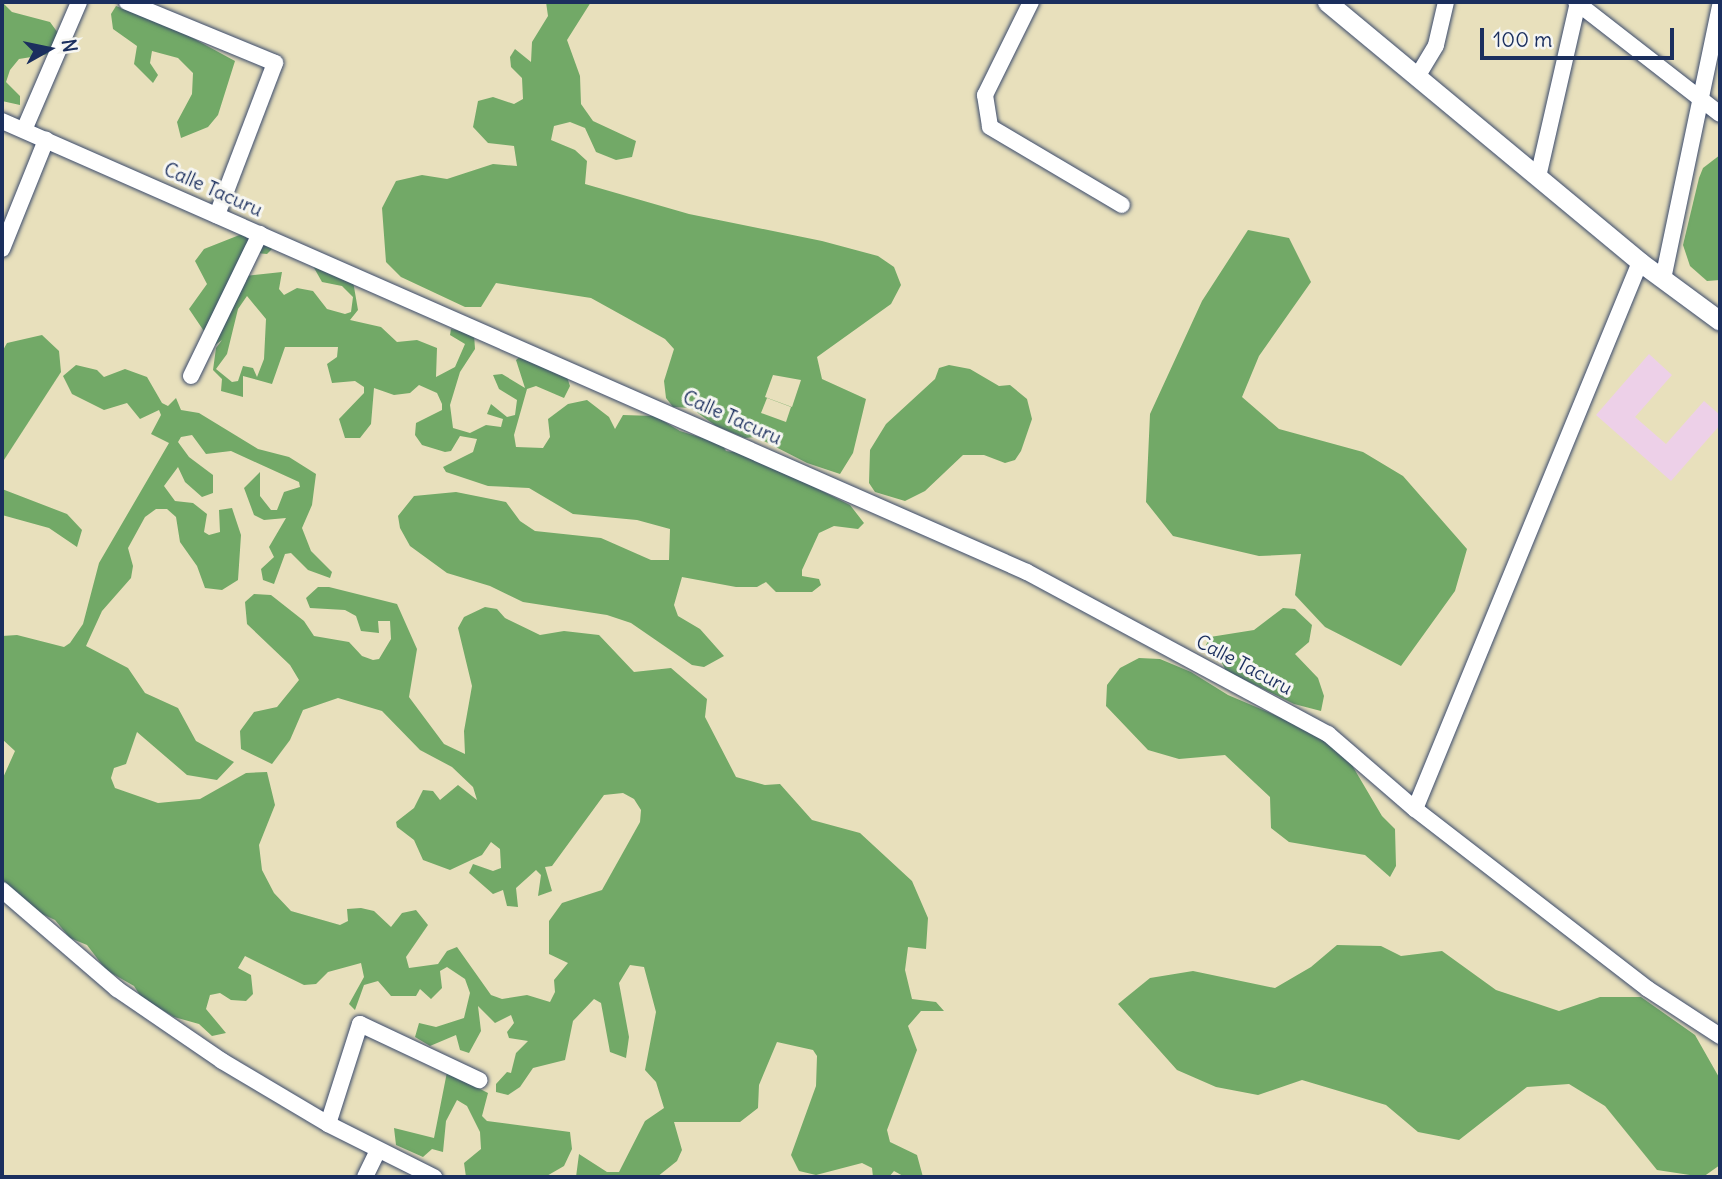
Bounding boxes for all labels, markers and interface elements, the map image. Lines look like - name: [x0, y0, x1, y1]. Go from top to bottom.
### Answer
- north arrow: [14, 14, 84, 84]
- scale bar: [1484, 14, 1678, 58]
- text: 100 m: [1493, 26, 1552, 53]
- text: N: [57, 37, 83, 54]
- street label: Calle Tacuru: [160, 158, 266, 222]
- street label: Calle Tacuru: [679, 386, 785, 450]
- street label: Calle Tacuru: [1192, 630, 1296, 700]

